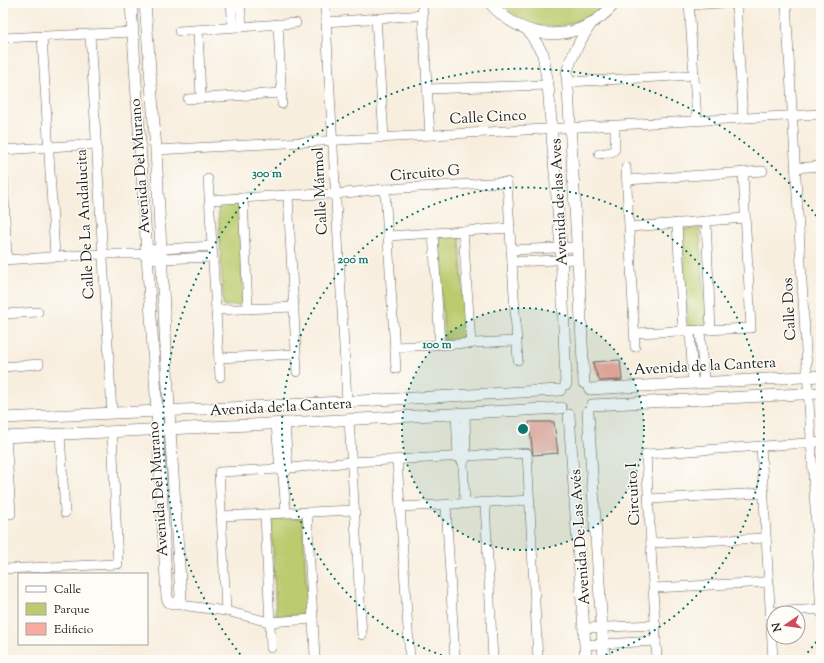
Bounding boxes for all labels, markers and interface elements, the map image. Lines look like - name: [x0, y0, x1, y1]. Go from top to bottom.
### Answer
- street label: Avenida Del Murano: [126, 98, 156, 234]
- street label: Calle Cinco: [449, 105, 527, 131]
- street label: Avenida de las Aves: [546, 138, 574, 266]
- street label: Calle Mármol: [308, 147, 334, 235]
- street label: Calle De La Andalucita: [72, 148, 100, 300]
- street label: Circuito G: [389, 160, 461, 188]
- text: 300 m: [252, 165, 282, 183]
- text: 200 m: [338, 251, 368, 269]
- street label: Calle Dos: [778, 277, 802, 341]
- text: 100 m: [421, 336, 452, 354]
- street label: Avenida de la Cantera: [633, 353, 777, 381]
- street label: Avenida de la Cantera: [209, 394, 353, 422]
- street label: Avenida Del Murano: [144, 421, 174, 557]
- centre of rings: [516, 422, 530, 436]
- street label: Circuito I: [622, 462, 646, 526]
- street label: Avenida De Las Avés: [566, 468, 596, 606]
- legend: [18, 573, 148, 645]
- text: Calle: [54, 581, 82, 599]
- text: Parque: [54, 601, 90, 619]
- north arrow: [766, 605, 806, 645]
- text: Edificio: [54, 621, 94, 639]
- text: N: [768, 621, 786, 634]

